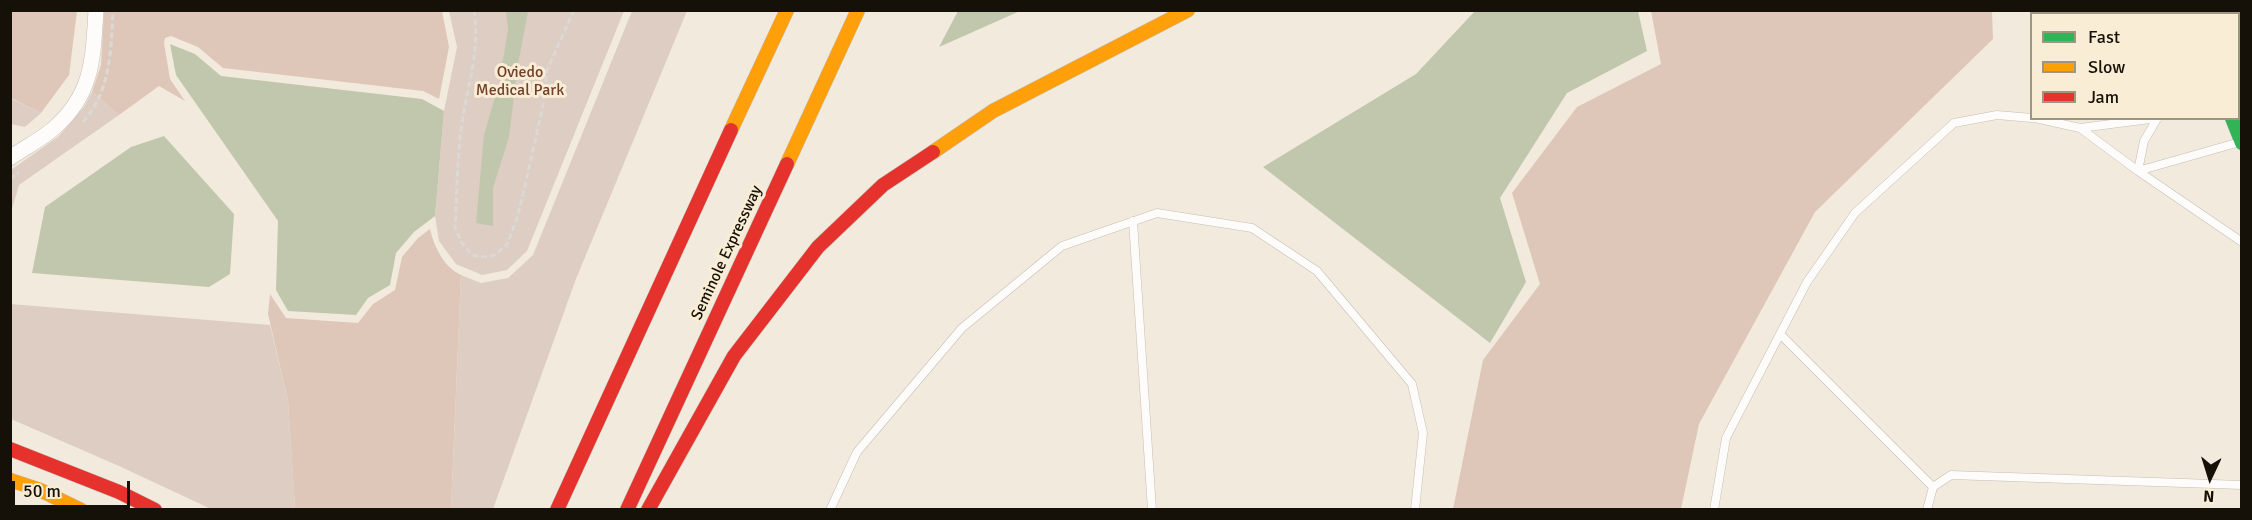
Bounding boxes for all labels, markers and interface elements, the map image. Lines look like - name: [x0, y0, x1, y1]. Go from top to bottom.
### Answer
- legend: [2030, 12, 2240, 120]
- text: Fast: [2088, 26, 2120, 48]
- text: Slow: [2088, 56, 2125, 78]
- park label: Oviedo Medical Park: [476, 63, 564, 101]
- text: Jam: [2088, 86, 2119, 108]
- street label: Seminole Expressway: [687, 183, 767, 323]
- north arrow: [2180, 448, 2240, 508]
- scale bar: [15, 469, 134, 507]
- text: 50 m: [23, 480, 61, 502]
- text: N: [2202, 486, 2215, 506]

